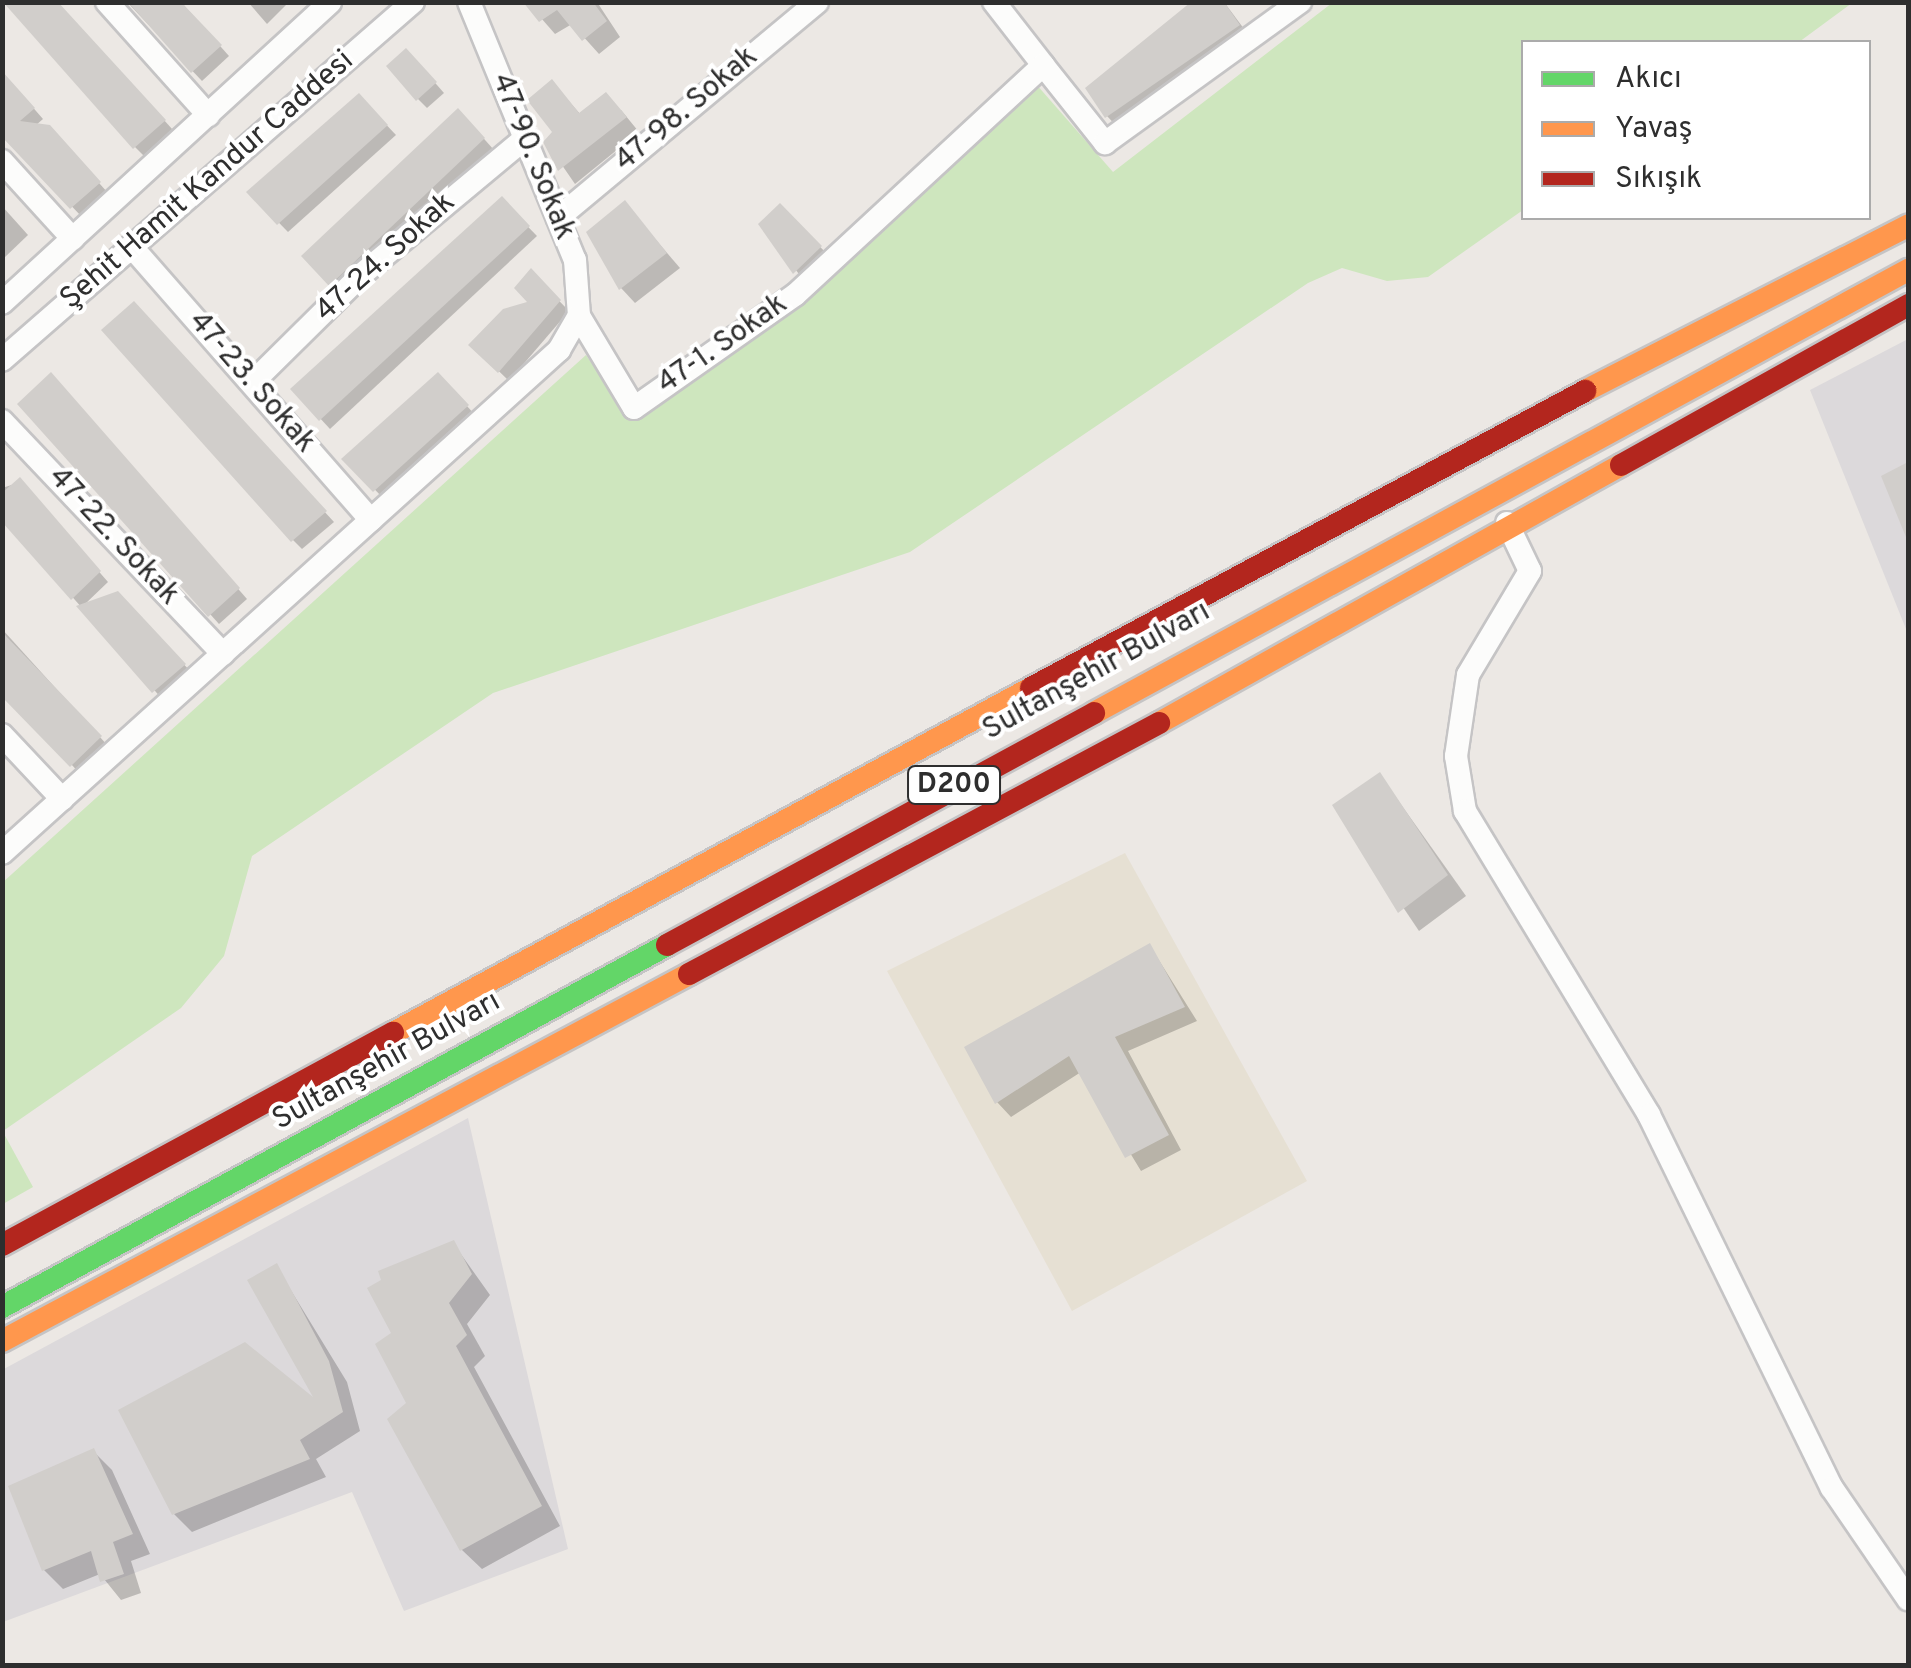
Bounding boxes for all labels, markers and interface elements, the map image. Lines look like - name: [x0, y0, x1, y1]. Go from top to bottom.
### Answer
- street label: 47-98. Sokak: [608, 40, 766, 180]
- legend: [1521, 40, 1871, 220]
- street label: Şehit Hamit Kandur Caddesi: [54, 44, 362, 318]
- text: Akıcı: [1615, 61, 1682, 98]
- street label: 47-90. Sokak: [482, 69, 582, 245]
- text: Yavaş: [1615, 111, 1692, 148]
- text: Sıkışık: [1615, 161, 1702, 198]
- street label: 47-24. Sokak: [309, 186, 463, 330]
- street label: 47-1. Sokak: [651, 287, 795, 403]
- street label: 47-23. Sokak: [180, 305, 322, 461]
- street label: 47-22. Sokak: [40, 460, 186, 614]
- street label: Sultanşehir Bulvarı: [977, 595, 1217, 749]
- road number: D200: [906, 762, 1002, 808]
- street label: Sultanşehir Bulvarı: [267, 985, 507, 1139]

